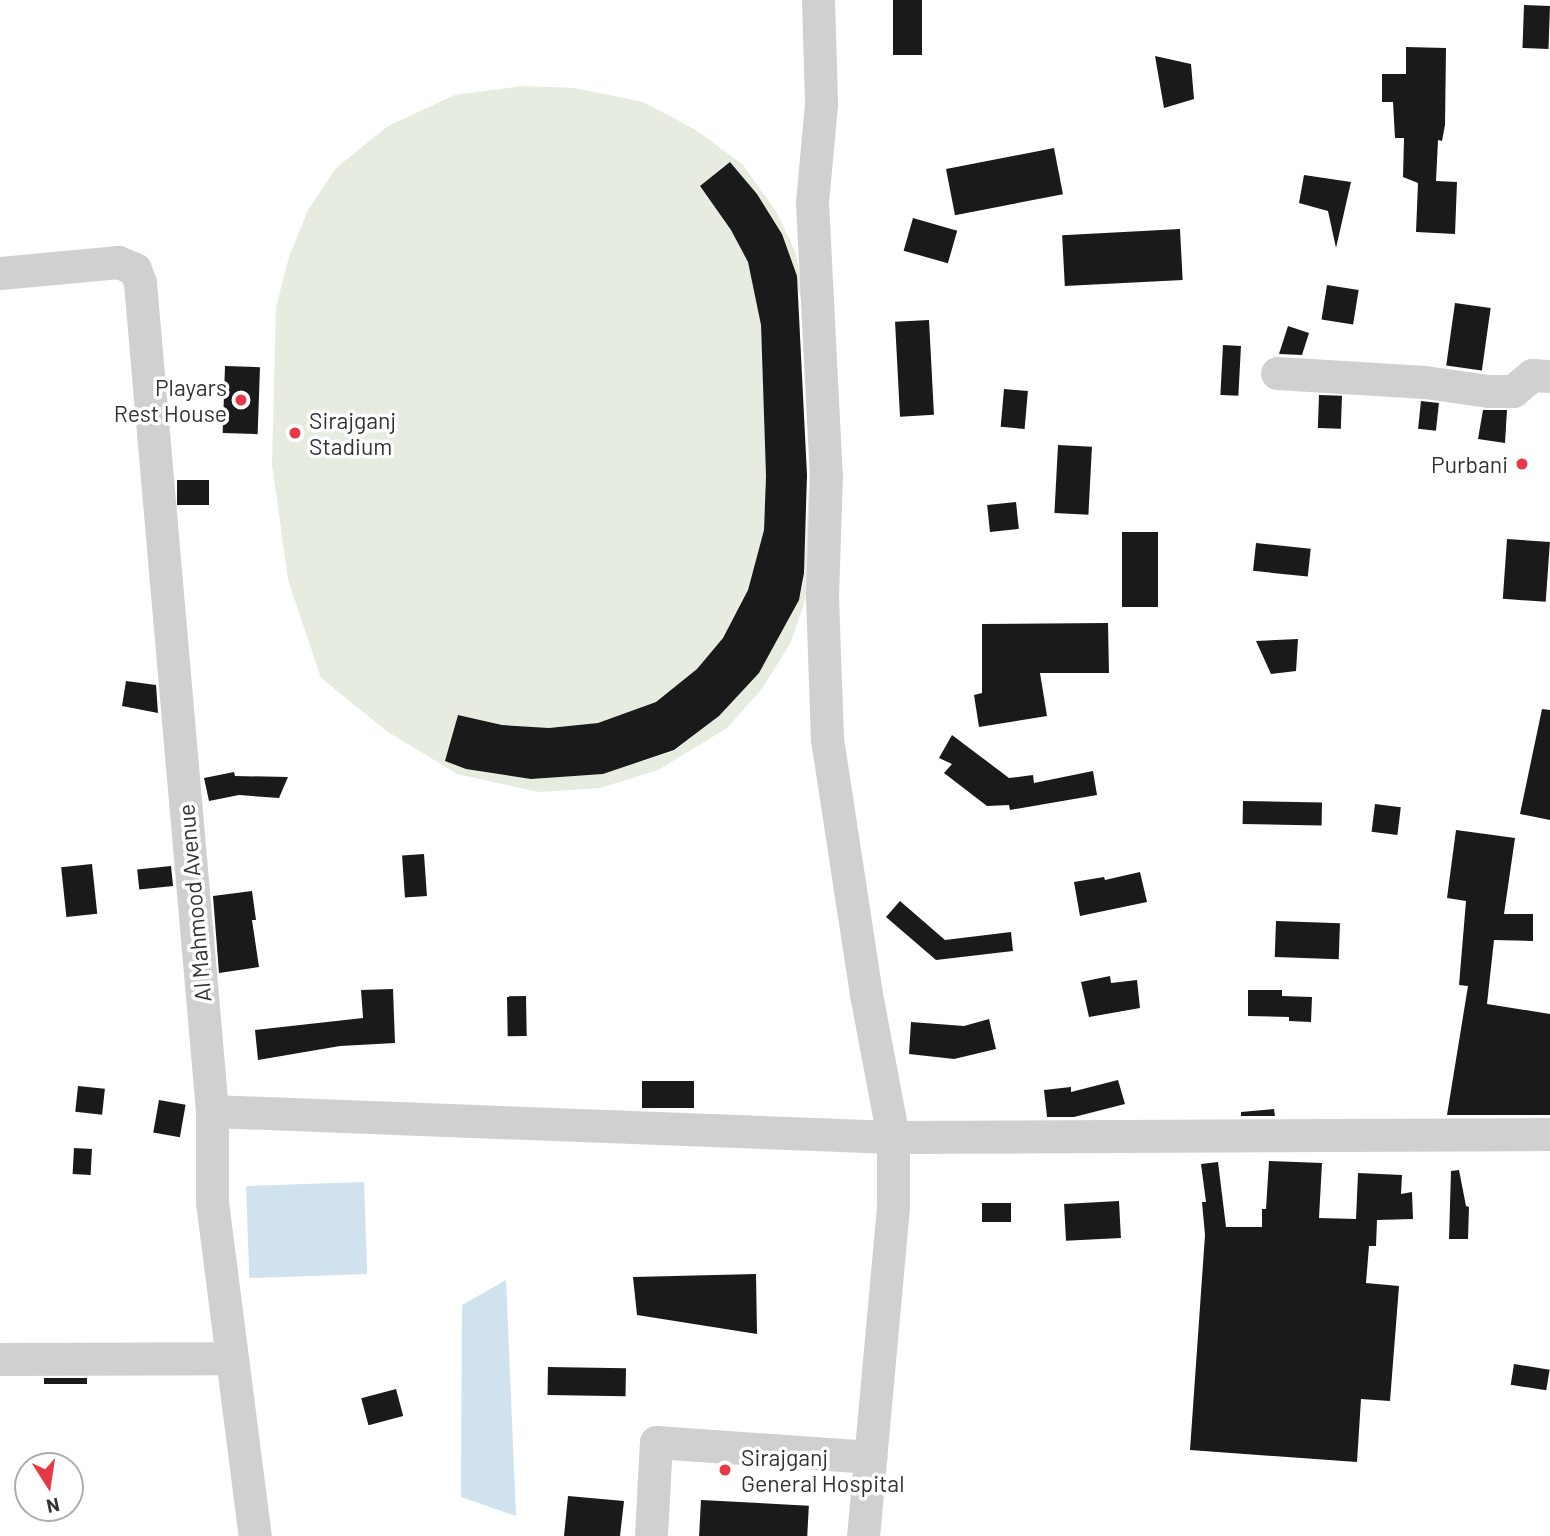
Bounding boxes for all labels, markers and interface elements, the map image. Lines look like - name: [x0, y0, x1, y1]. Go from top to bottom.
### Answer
- place label: Playars Rest House: [114, 373, 227, 427]
- marker: Playars Rest House: [233, 392, 249, 408]
- place label: Sirajganj Stadium: [309, 406, 396, 460]
- marker: Sirajganj Stadium: [287, 425, 303, 441]
- place label: Purbani: [1431, 450, 1508, 478]
- marker: Purbani: [1514, 456, 1530, 472]
- street label: Al Mahmood Avenue: [172, 803, 216, 1003]
- place label: Sirajganj General Hospital: [741, 1443, 904, 1497]
- north arrow: [14, 1452, 84, 1522]
- marker: Sirajganj General Hospital: [715, 1460, 735, 1480]
- text: N: [44, 1494, 62, 1519]

